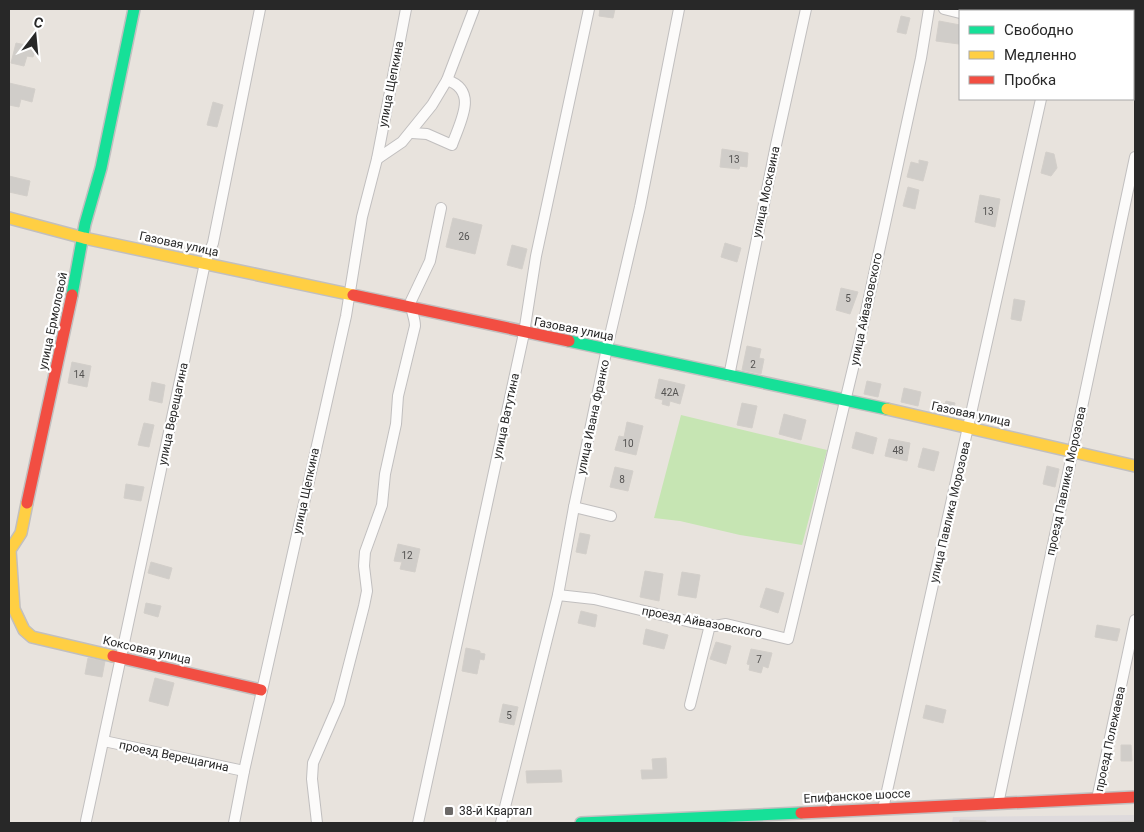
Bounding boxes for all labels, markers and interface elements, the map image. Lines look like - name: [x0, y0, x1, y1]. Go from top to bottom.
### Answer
- north arrow: [10, 10, 60, 60]
- legend: [959, 10, 1134, 100]
- text: С: [32, 14, 45, 31]
- text: Свободно: [1004, 21, 1073, 39]
- street label: улица Щепкина: [376, 40, 406, 128]
- text: Медленно: [1004, 46, 1077, 64]
- text: Пробка: [1004, 71, 1056, 89]
- street label: улица Москвина: [749, 145, 783, 239]
- house number: 13: [728, 154, 740, 165]
- house number: 13: [982, 206, 994, 217]
- street label: Газовая улица: [138, 229, 220, 259]
- house number: 26: [458, 231, 470, 242]
- street label: улица Айвазовского: [847, 251, 885, 367]
- street label: улица Ермоловой: [36, 271, 70, 371]
- house number: 5: [845, 293, 851, 304]
- street label: Газовая улица: [533, 314, 615, 344]
- street label: улица Ивана Франко: [574, 358, 612, 476]
- house number: 2: [750, 359, 756, 370]
- street label: улица Верещагина: [155, 361, 191, 467]
- house number: 14: [73, 369, 85, 380]
- street label: улица Ватутина: [490, 372, 522, 460]
- house number: 42А: [661, 387, 679, 398]
- street label: Газовая улица: [930, 399, 1012, 429]
- street label: проезд Павлика Морозова: [1043, 405, 1089, 557]
- house number: 10: [622, 438, 634, 449]
- street label: улица Павлика Морозова: [927, 440, 973, 584]
- house number: 48: [892, 445, 904, 456]
- street label: улица Щепкина: [290, 447, 322, 535]
- house number: 8: [619, 474, 625, 485]
- house number: 12: [401, 550, 413, 561]
- street label: проезд Айвазовского: [641, 603, 764, 641]
- street label: Коксовая улица: [102, 633, 192, 667]
- house number: 7: [756, 654, 762, 665]
- street label: проезд Полежаева: [1092, 685, 1128, 793]
- house number: 5: [506, 710, 512, 721]
- street label: проезд Верещагина: [118, 738, 230, 774]
- street label: Епифанское шоссе: [803, 786, 911, 806]
- place label: 38-й Квартал: [459, 804, 532, 818]
- marker: 38-й Квартал: [443, 805, 455, 817]

